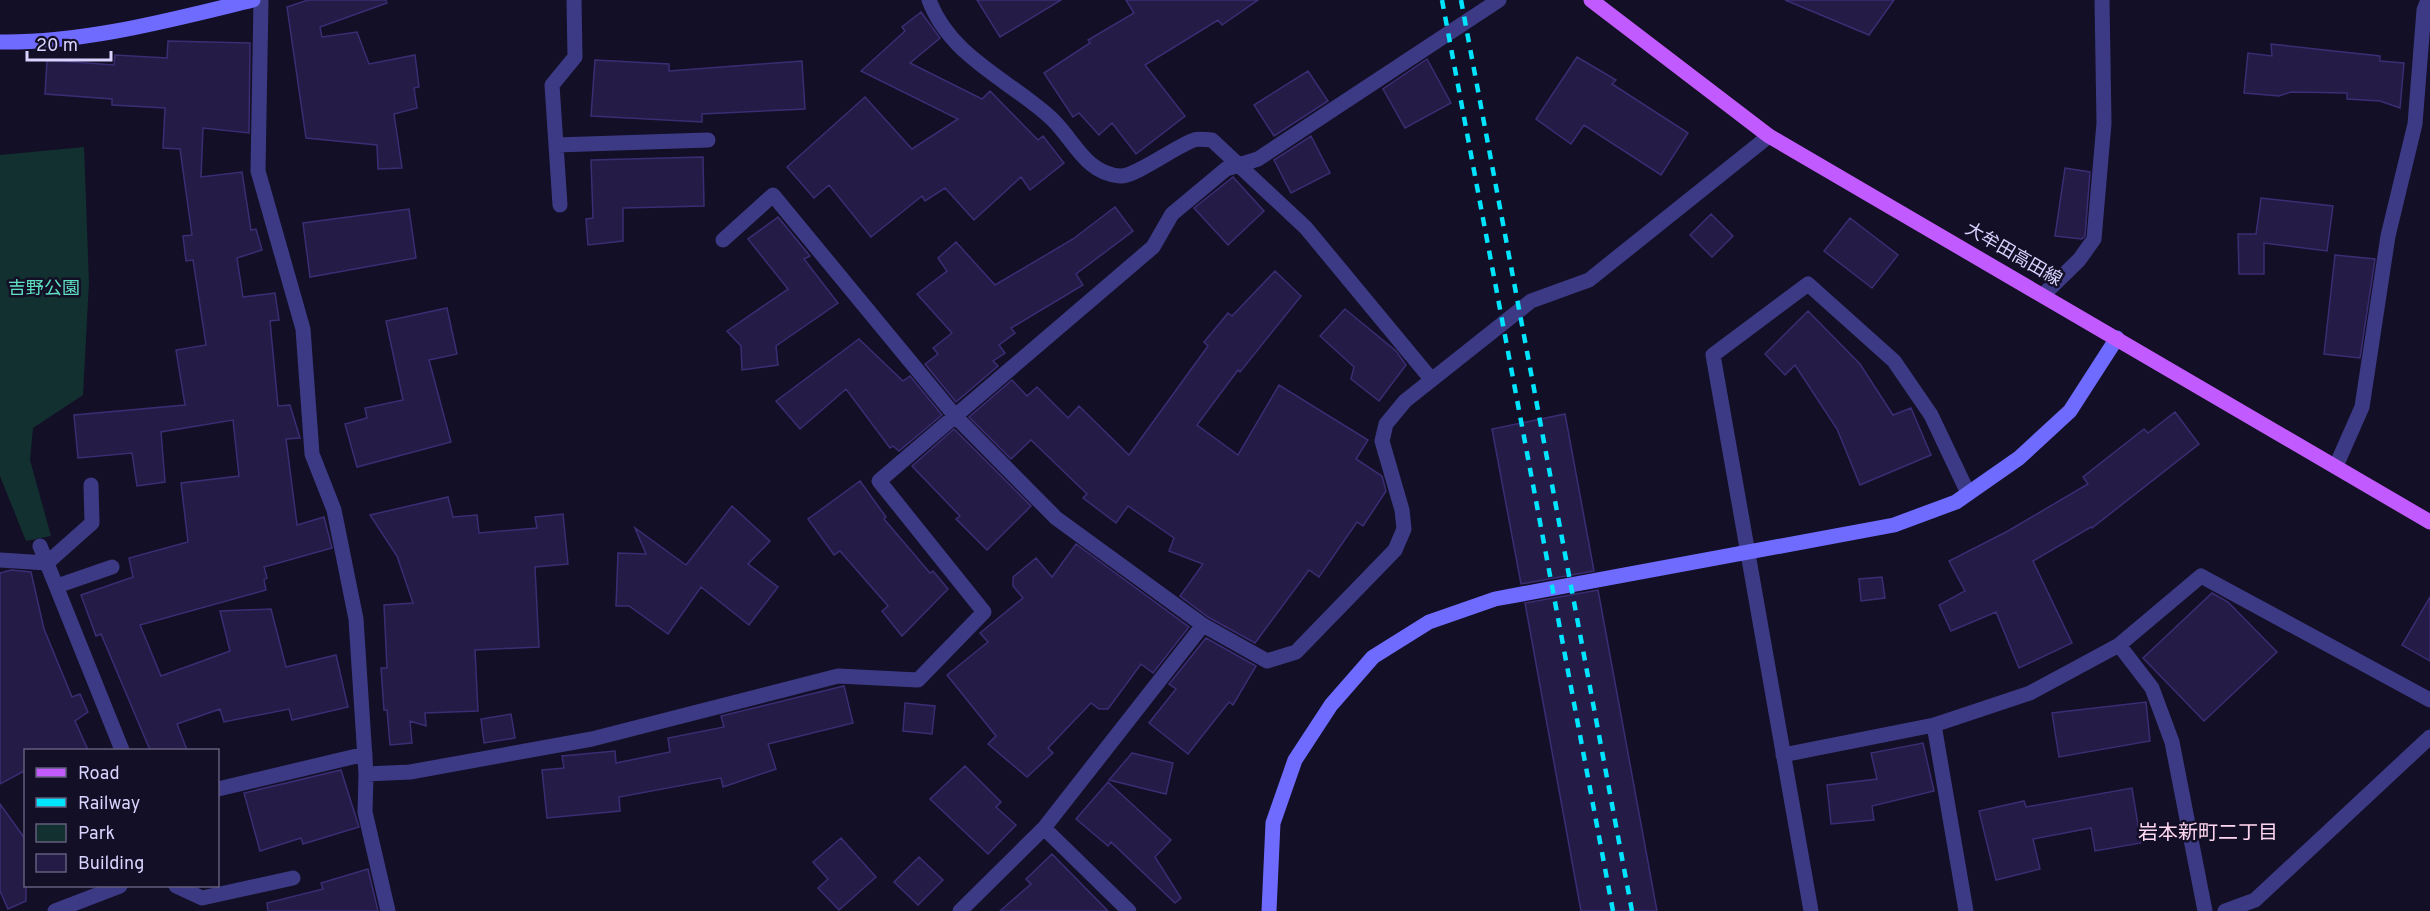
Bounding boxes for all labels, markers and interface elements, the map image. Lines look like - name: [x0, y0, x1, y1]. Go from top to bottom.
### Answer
- scale bar: [27, 24, 111, 62]
- text: 20 m: [36, 35, 78, 58]
- street label: 大牟田高田線: [1960, 218, 2066, 292]
- park label: 吉野公園: [8, 278, 80, 301]
- legend: [24, 749, 219, 887]
- text: Road: [78, 763, 120, 786]
- text: Railway: [78, 793, 140, 816]
- district label: 岩本新町二丁目: [2138, 821, 2278, 847]
- text: Park: [78, 823, 115, 846]
- text: Building: [78, 853, 144, 876]

